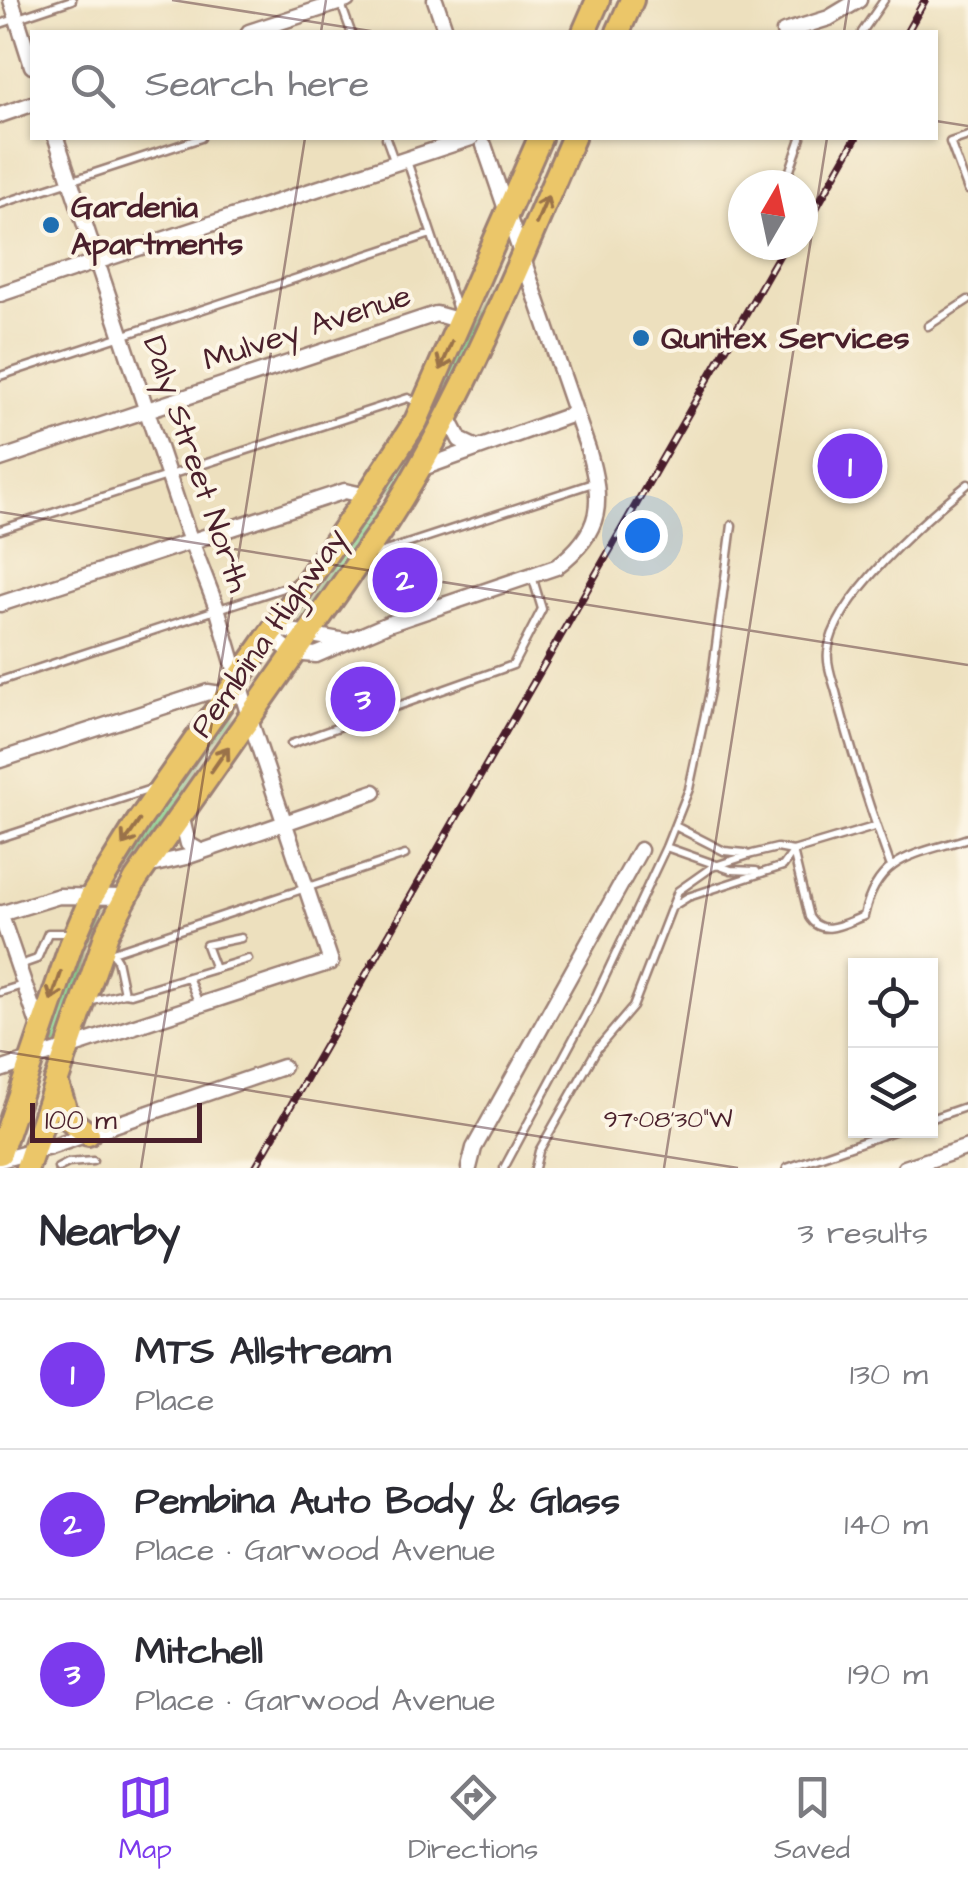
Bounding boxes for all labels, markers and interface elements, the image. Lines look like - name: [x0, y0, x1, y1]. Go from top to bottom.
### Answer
- search box: [30, 30, 938, 140]
- icon: search: [65, 58, 120, 113]
- text: Search here: [145, 59, 369, 111]
- north arrow: [728, 170, 818, 260]
- place label: Gardenia Apartments: [71, 185, 243, 267]
- one-way arrow: [534, 195, 552, 226]
- marker: Gardenia Apartments: [40, 214, 62, 236]
- street label: Mulvey Avenue: [197, 273, 417, 383]
- place label: Qunitex Services: [661, 316, 910, 361]
- marker: Qunitex Services: [630, 327, 652, 349]
- street label: Daly Street North: [131, 330, 261, 598]
- one-way arrow: [436, 340, 454, 371]
- pin: 1: [818, 428, 882, 504]
- your location: [617, 510, 668, 561]
- street label: Pembina Highway: [180, 519, 358, 747]
- pin: 2: [372, 542, 438, 618]
- pin: 3: [330, 662, 396, 736]
- one-way arrow: [209, 746, 230, 773]
- one-way arrow: [121, 818, 142, 846]
- map controls: [848, 958, 938, 1138]
- button: locate: [848, 958, 938, 1048]
- one-way arrow: [46, 971, 64, 1002]
- button: layers: [848, 1048, 938, 1138]
- scale bar: [30, 1098, 202, 1142]
- text: 100 m: [45, 1101, 117, 1140]
- text: 97°08'30"W: [603, 1102, 733, 1137]
- text: Nearby: [40, 1204, 180, 1262]
- text: 3 results: [798, 1211, 928, 1256]
- text: MTS Allstream: [135, 1326, 391, 1378]
- text: 1: [70, 1352, 75, 1397]
- text: 130 m: [850, 1352, 928, 1397]
- text: Place: [135, 1378, 214, 1423]
- text: Pembina Auto Body & Glass: [135, 1476, 620, 1528]
- text: 2: [63, 1502, 82, 1547]
- text: 140 m: [844, 1502, 928, 1547]
- text: Place · Garwood Avenue: [135, 1528, 496, 1573]
- text: Mitchell: [135, 1626, 263, 1678]
- text: 3: [64, 1652, 81, 1697]
- text: 190 m: [848, 1652, 928, 1697]
- text: Place · Garwood Avenue: [135, 1678, 496, 1723]
- tab: Map: [118, 1770, 173, 1869]
- tab: Directions: [408, 1770, 538, 1869]
- tab: Saved: [774, 1770, 850, 1869]

